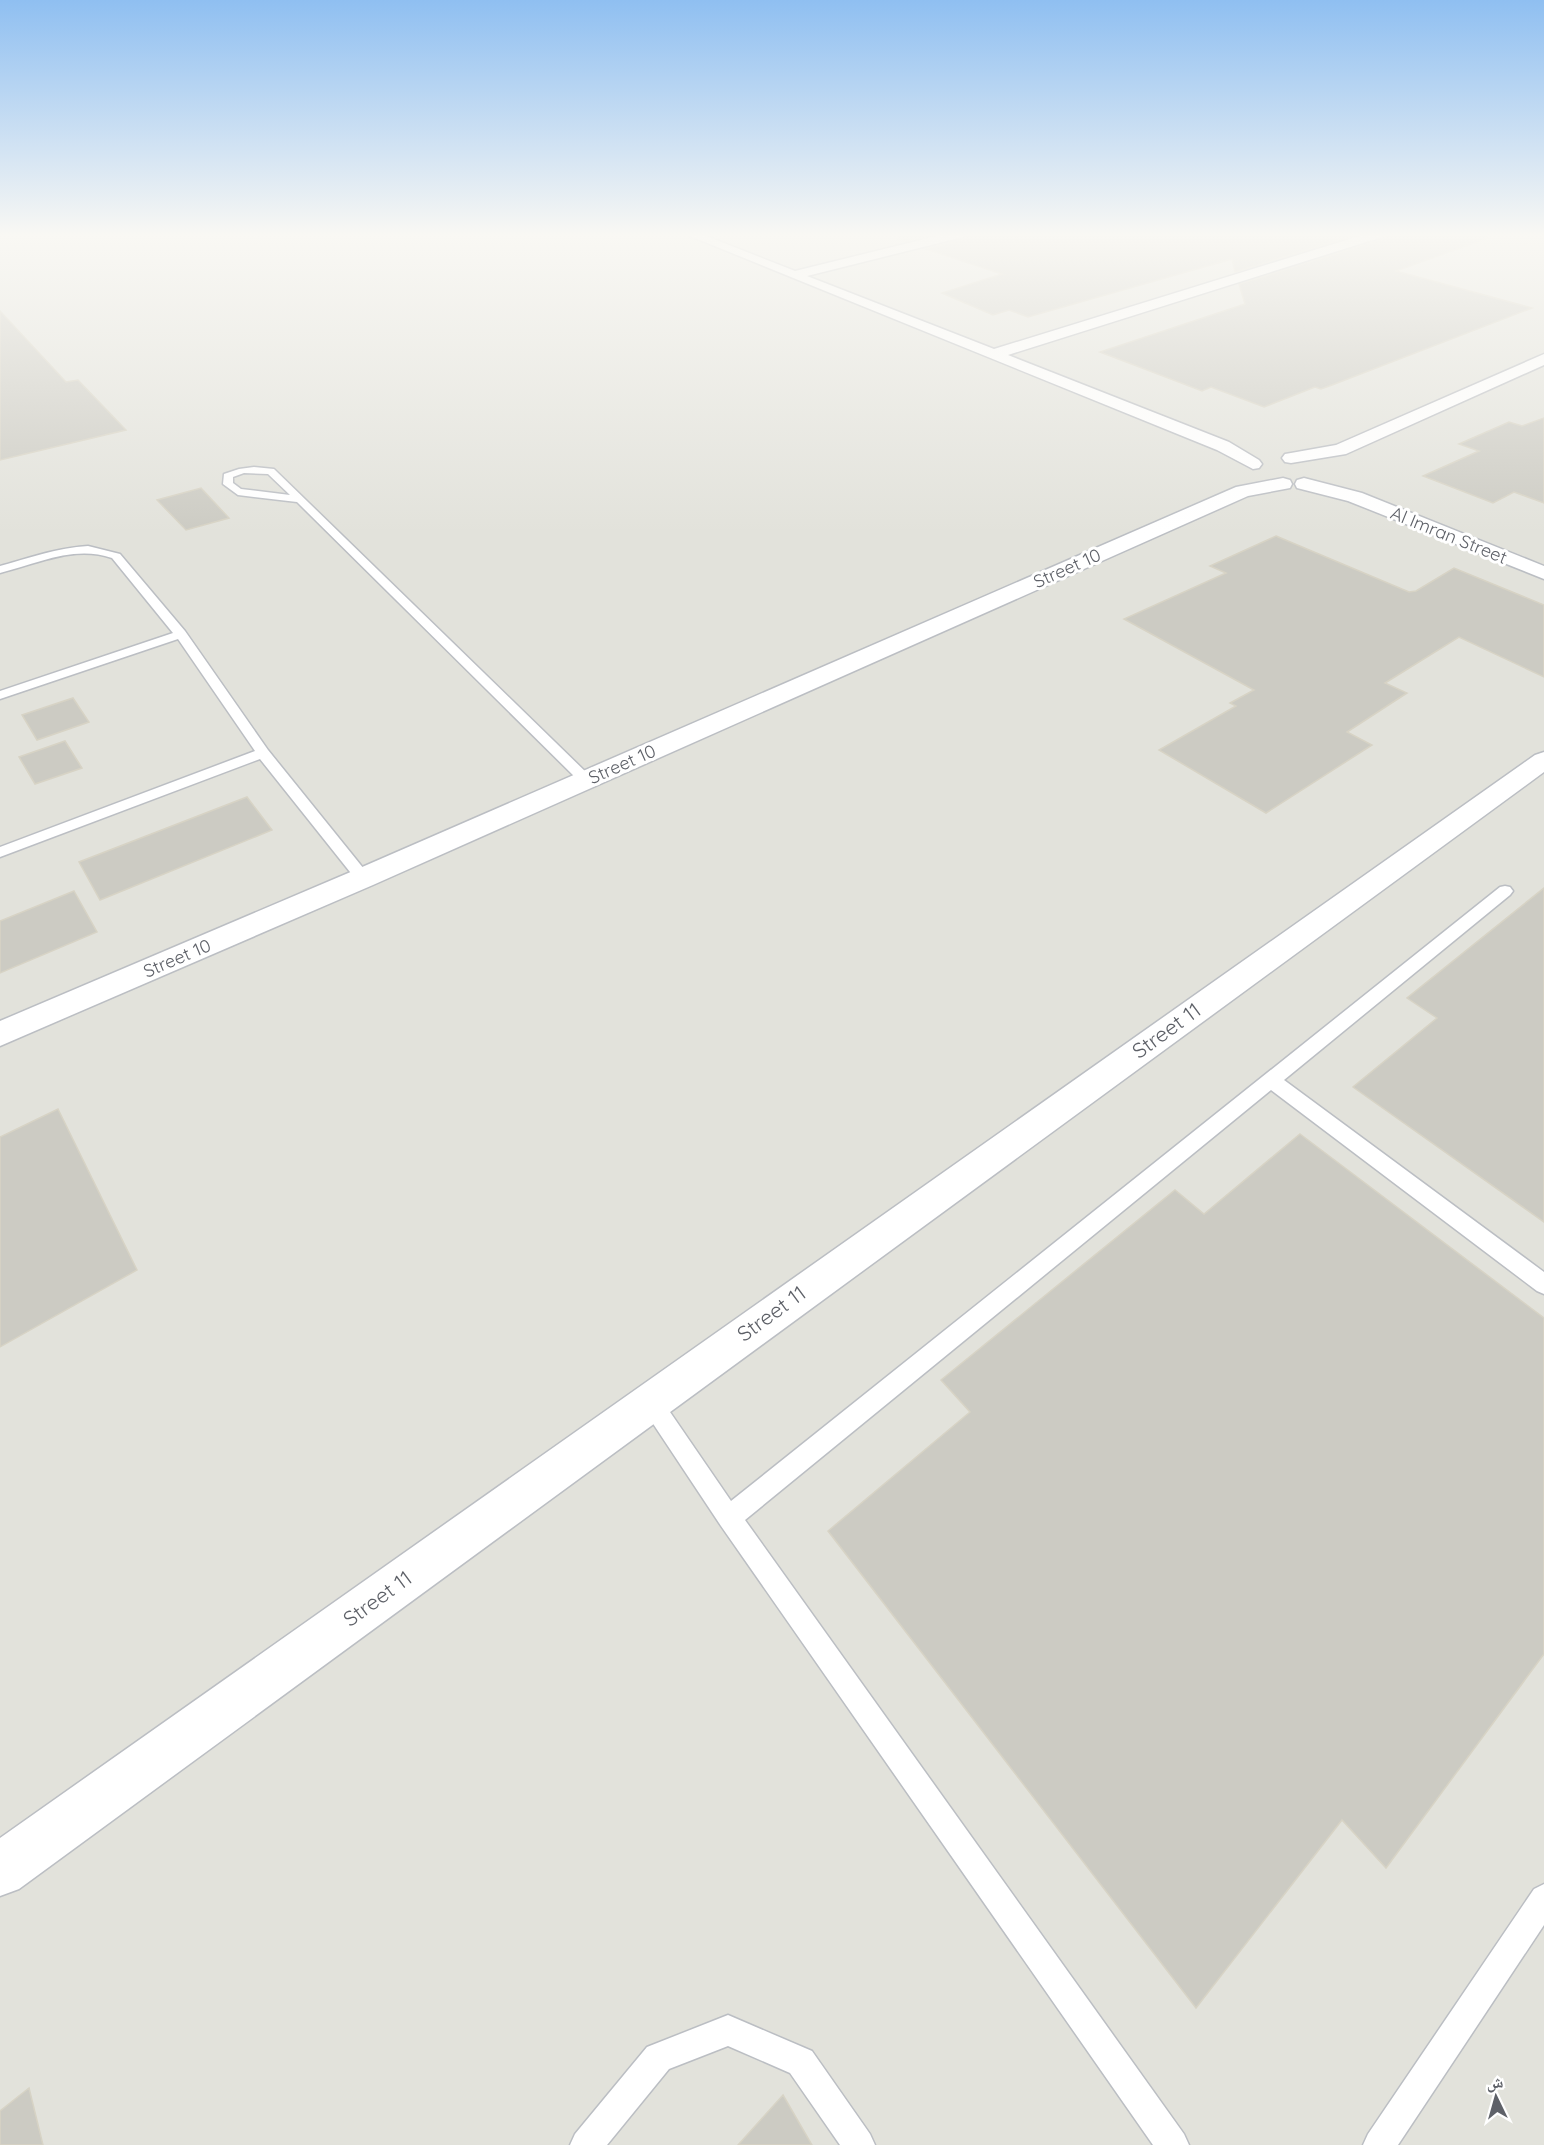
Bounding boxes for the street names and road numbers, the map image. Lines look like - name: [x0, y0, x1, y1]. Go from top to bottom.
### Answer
- street label: Al Imran Street: [1387, 501, 1511, 569]
- street label: Street 10: [1030, 543, 1104, 593]
- street label: Street 10: [585, 739, 659, 789]
- street label: Street 10: [140, 933, 214, 983]
- street label: Street 11: [1127, 996, 1205, 1064]
- street label: Street 11: [732, 1279, 810, 1347]
- street label: Street 11: [338, 1564, 416, 1632]

